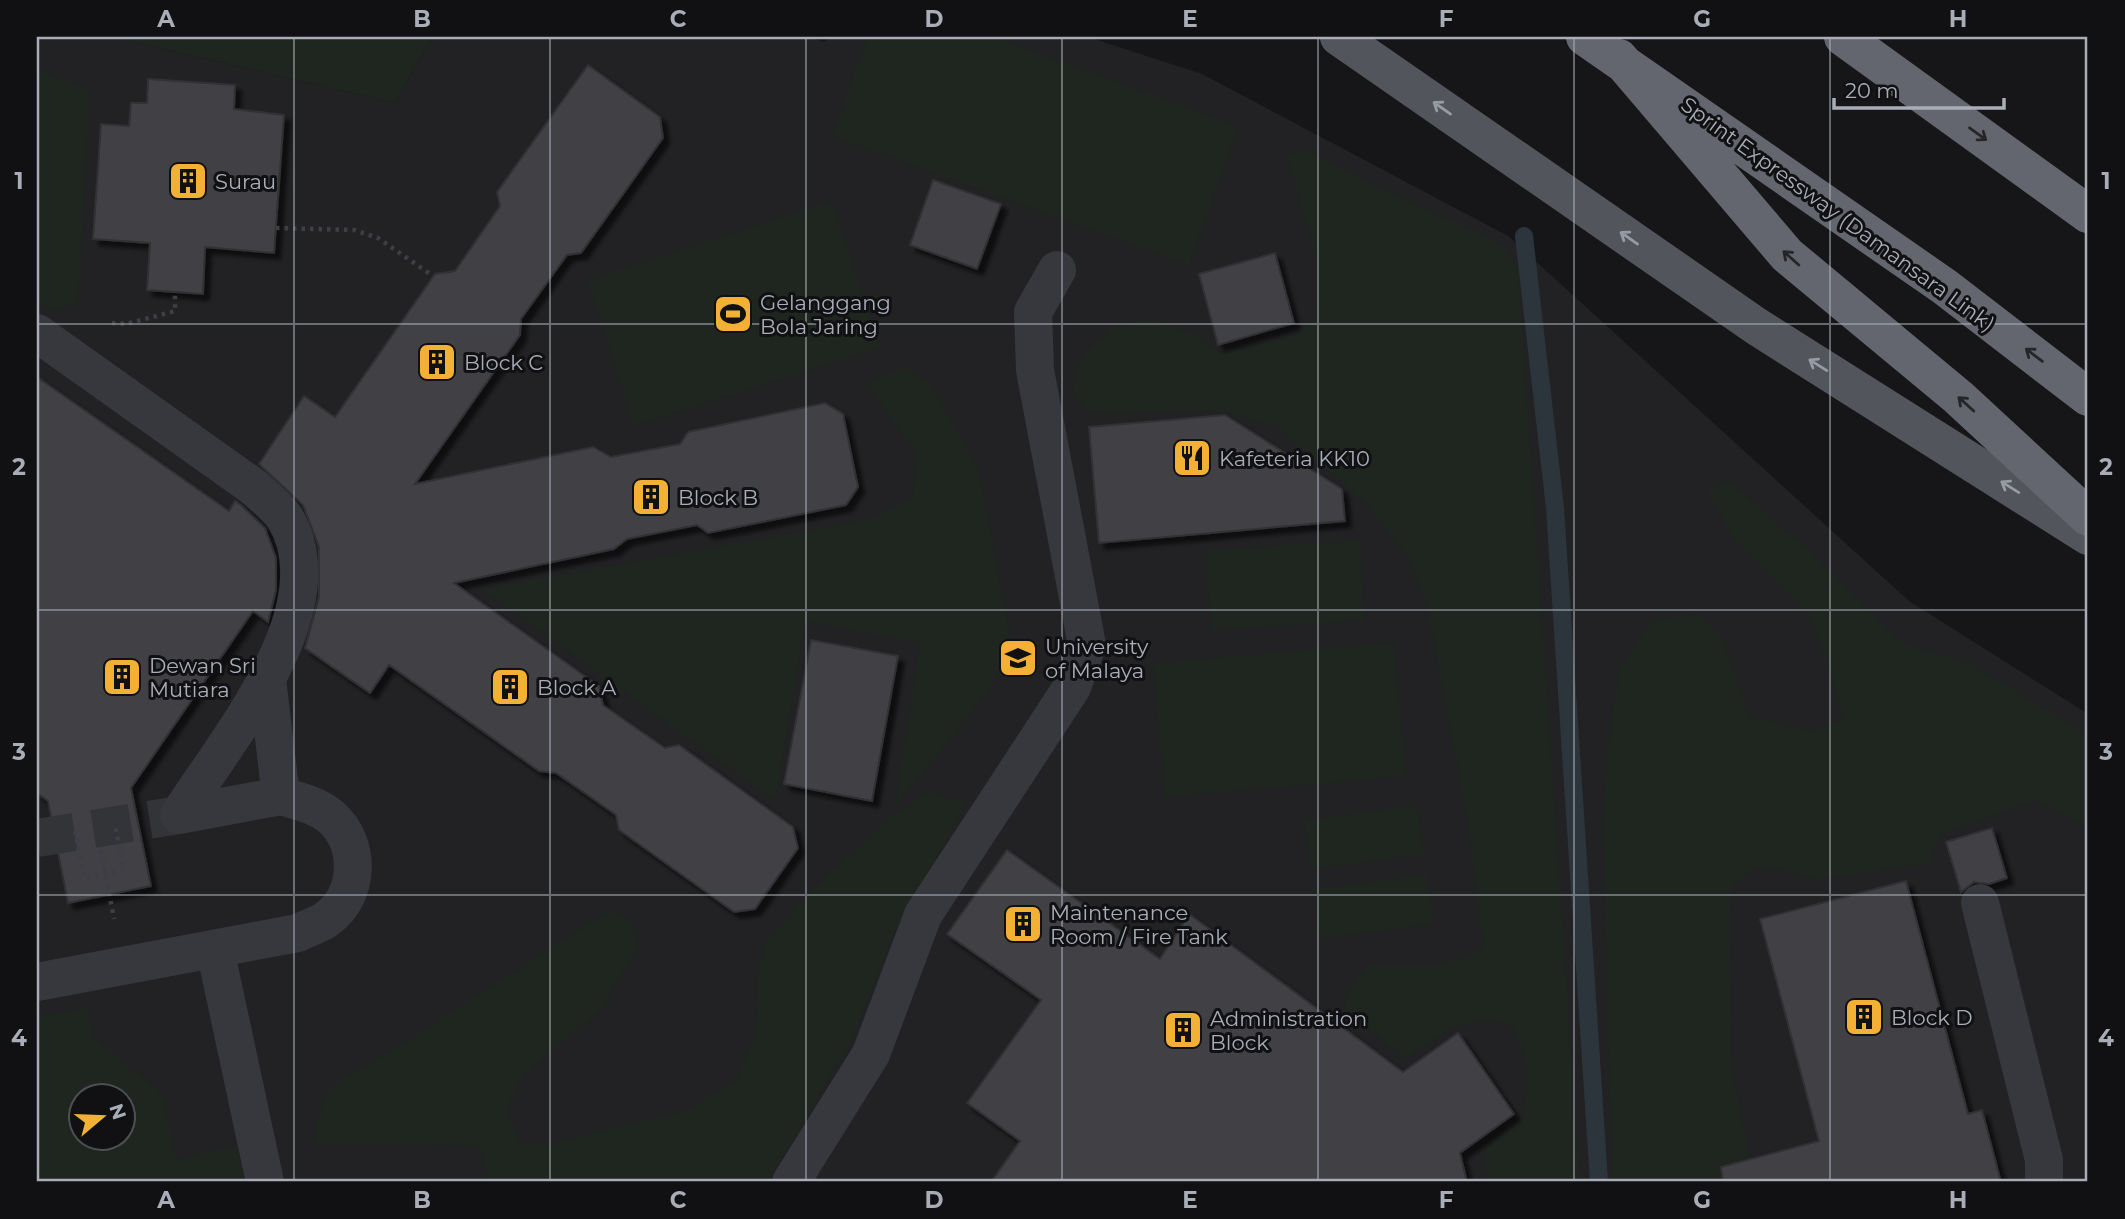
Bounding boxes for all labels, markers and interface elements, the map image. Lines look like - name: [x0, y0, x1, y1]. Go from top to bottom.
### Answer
- text: A: [156, 5, 175, 33]
- text: B: [413, 5, 431, 33]
- text: C: [670, 5, 687, 33]
- text: D: [925, 5, 944, 33]
- text: E: [1182, 5, 1198, 33]
- text: F: [1439, 5, 1454, 33]
- text: G: [1693, 5, 1711, 33]
- text: H: [1949, 5, 1967, 33]
- scale bar: [1834, 66, 2004, 110]
- text: 20 m: [1845, 78, 1899, 103]
- street label: Sprint Expressway (Damansara Link): [1676, 92, 2000, 336]
- one-way arrow: [1433, 101, 1452, 115]
- one-way arrow: [1968, 126, 1987, 141]
- building icon: Surau: [167, 160, 209, 202]
- text: 1: [14, 167, 24, 195]
- text: 1: [2101, 167, 2111, 195]
- place label: Surau: [215, 169, 276, 194]
- one-way arrow: [1620, 231, 1639, 245]
- one-way arrow: [1782, 250, 1800, 266]
- place label: Gelanggang Bola Jaring: [760, 290, 891, 339]
- sports icon: Gelanggang Bola Jaring: [712, 293, 754, 335]
- building icon: Block C: [416, 341, 458, 383]
- one-way arrow: [2025, 348, 2044, 363]
- place label: Block C: [464, 350, 543, 375]
- one-way arrow: [1808, 357, 1828, 371]
- one-way arrow: [1957, 396, 1975, 412]
- restaurant icon: Kafeteria KK10: [1171, 437, 1213, 479]
- place label: Kafeteria KK10: [1219, 446, 1370, 471]
- text: 2: [12, 453, 26, 481]
- text: 2: [2099, 453, 2113, 481]
- building icon: Block B: [630, 476, 672, 518]
- one-way arrow: [2001, 479, 2020, 494]
- place label: Block B: [678, 485, 758, 510]
- place label: University of Malaya: [1045, 634, 1149, 683]
- school or university icon: University of Malaya: [997, 637, 1039, 679]
- place label: Dewan Sri Mutiara: [149, 653, 256, 702]
- building icon: Dewan Sri Mutiara: [101, 656, 143, 698]
- building icon: Block A: [489, 666, 531, 708]
- place label: Block A: [537, 675, 617, 700]
- text: 3: [11, 738, 26, 766]
- text: 3: [2098, 738, 2113, 766]
- place label: Maintenance Room / Fire Tank: [1050, 900, 1228, 949]
- building icon: Maintenance Room / Fire Tank: [1002, 903, 1044, 945]
- building icon: Block D: [1843, 996, 1885, 1038]
- place label: Block D: [1891, 1005, 1973, 1030]
- place label: Administration Block: [1210, 1006, 1367, 1055]
- building icon: Administration Block: [1162, 1009, 1204, 1051]
- text: 4: [11, 1024, 27, 1052]
- text: 4: [2098, 1024, 2114, 1052]
- north arrow: [66, 1082, 136, 1152]
- text: N: [104, 1101, 131, 1123]
- text: A: [156, 1186, 175, 1214]
- text: B: [413, 1186, 431, 1214]
- text: C: [670, 1186, 687, 1214]
- text: D: [925, 1186, 944, 1214]
- text: E: [1182, 1186, 1198, 1214]
- text: F: [1439, 1186, 1454, 1214]
- text: G: [1693, 1186, 1711, 1214]
- text: H: [1949, 1186, 1967, 1214]

